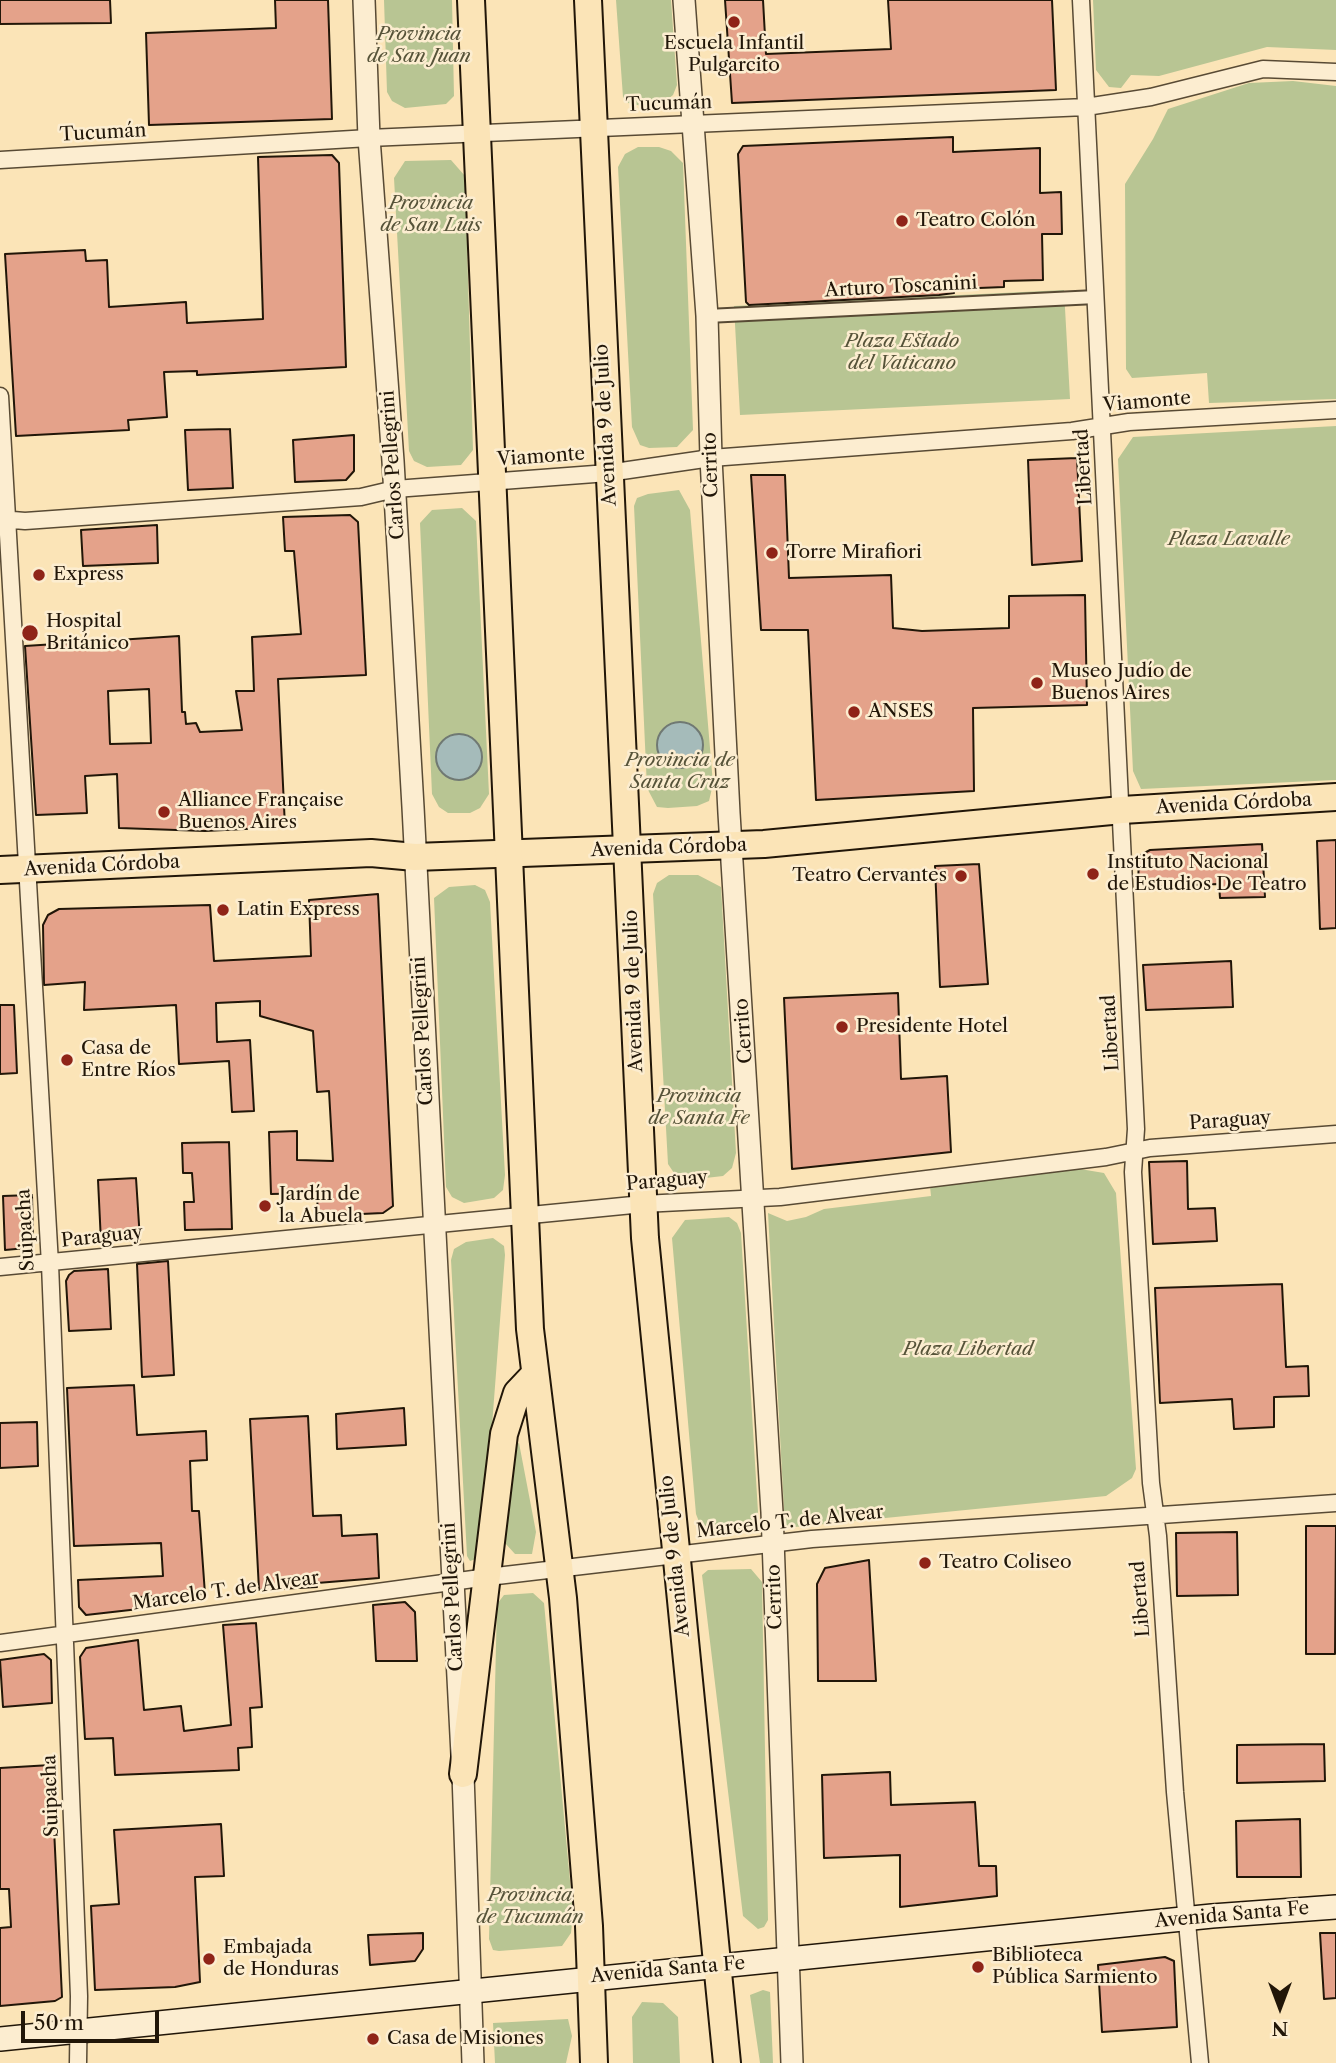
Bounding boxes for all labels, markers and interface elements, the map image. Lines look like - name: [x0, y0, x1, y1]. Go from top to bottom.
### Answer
- marker: Escuela Infantil Pulgarcito: [726, 14, 742, 30]
- park label: Provincia de San Juan: [367, 24, 471, 68]
- place label: Escuela Infantil Pulgarcito: [664, 33, 804, 77]
- street label: Tucumán: [625, 91, 713, 117]
- street label: Tucumán: [59, 119, 147, 147]
- park label: Provincia de San Luis: [380, 193, 482, 237]
- place label: Teatro Colón: [916, 210, 1036, 232]
- marker: Teatro Colón: [894, 213, 910, 229]
- street label: Arturo Toscanini: [824, 272, 978, 302]
- park label: Plaza Estado del Vaticano: [845, 331, 959, 375]
- street label: Avenida 9 de Julio: [590, 343, 622, 507]
- street label: Viamonte: [1102, 387, 1192, 417]
- street label: Carlos Pellegrini: [376, 390, 410, 540]
- street label: Libertad: [1071, 428, 1097, 506]
- street label: Cerrito: [698, 432, 724, 498]
- street label: Viamonte: [496, 443, 586, 471]
- park label: Plaza Lavalle: [1168, 529, 1290, 551]
- place label: Torre Mirafiori: [786, 542, 922, 564]
- marker: Torre Mirafiori: [764, 545, 780, 561]
- place label: Express: [53, 564, 124, 586]
- marker: Express: [31, 567, 47, 583]
- place label: Hospital Británico: [46, 611, 129, 655]
- marker: Hospital Británico: [20, 623, 40, 643]
- place label: Museo Judío de Buenos Aires: [1051, 661, 1192, 705]
- marker: Museo Judío de Buenos Aires: [1029, 675, 1045, 691]
- place label: ANSES: [868, 701, 934, 723]
- marker: ANSES: [846, 704, 862, 720]
- park label: Provincia de Santa Cruz: [625, 750, 735, 794]
- street label: Avenida Córdoba: [1155, 789, 1313, 819]
- place label: Alliance Française Buenos Aires: [178, 790, 344, 834]
- marker: Alliance Française Buenos Aires: [156, 804, 172, 820]
- street label: Avenida Córdoba: [590, 834, 748, 862]
- street label: Avenida Córdoba: [23, 851, 181, 881]
- place label: Instituto Nacional de Estudios De Teatro: [1107, 852, 1307, 896]
- place label: Teatro Cervantes: [792, 865, 947, 887]
- marker: Instituto Nacional de Estudios De Teatro: [1085, 866, 1101, 882]
- marker: Teatro Cervantes: [953, 868, 969, 884]
- place label: Latin Express: [237, 899, 360, 921]
- marker: Latin Express: [215, 902, 231, 918]
- street label: Avenida 9 de Julio: [620, 909, 648, 1073]
- street label: Carlos Pellegrini: [408, 956, 438, 1106]
- street label: Libertad: [1098, 994, 1124, 1072]
- street label: Cerrito: [730, 998, 758, 1064]
- place label: Presidente Hotel: [856, 1016, 1008, 1038]
- marker: Presidente Hotel: [834, 1019, 850, 1035]
- place label: Casa de Entre Ríos: [81, 1038, 176, 1082]
- marker: Casa de Entre Ríos: [59, 1052, 75, 1068]
- park label: Provincia de Santa Fe: [648, 1086, 750, 1130]
- street label: Paraguay: [1188, 1107, 1272, 1135]
- street label: Paraguay: [625, 1166, 709, 1196]
- place label: Jardín de la Abuela: [279, 1184, 363, 1228]
- street label: Suipacha: [12, 1188, 40, 1272]
- marker: Jardín de la Abuela: [257, 1198, 273, 1214]
- street label: Paraguay: [60, 1221, 144, 1253]
- park label: Plaza Libertad: [903, 1339, 1033, 1361]
- street label: Avenida 9 de Julio: [655, 1474, 695, 1638]
- street label: Marcelo T. de Alvear: [695, 1501, 885, 1543]
- street label: Carlos Pellegrini: [438, 1522, 468, 1672]
- place label: Teatro Coliseo: [939, 1552, 1072, 1574]
- marker: Teatro Coliseo: [917, 1555, 933, 1571]
- street label: Libertad: [1127, 1560, 1155, 1638]
- street label: Cerrito: [762, 1564, 788, 1630]
- street label: Marcelo T. de Alvear: [131, 1567, 321, 1615]
- street label: Suipacha: [38, 1754, 64, 1838]
- park label: Provincia de Tucumán: [476, 1885, 584, 1929]
- street label: Avenida Santa Fe: [1154, 1897, 1310, 1933]
- place label: Embajada de Honduras: [223, 1937, 339, 1981]
- place label: Biblioteca Pública Sarmiento: [992, 1945, 1158, 1989]
- marker: Embajada de Honduras: [201, 1951, 217, 1967]
- street label: Avenida Santa Fe: [590, 1952, 746, 1988]
- marker: Biblioteca Pública Sarmiento: [970, 1959, 986, 1975]
- north arrow: [1245, 1972, 1315, 2042]
- scale bar: [24, 1996, 163, 2040]
- text: 50 m: [34, 2010, 84, 2035]
- text: N: [1272, 2017, 1288, 2040]
- place label: Casa de Misiones: [387, 2028, 544, 2050]
- marker: Casa de Misiones: [365, 2031, 381, 2047]

